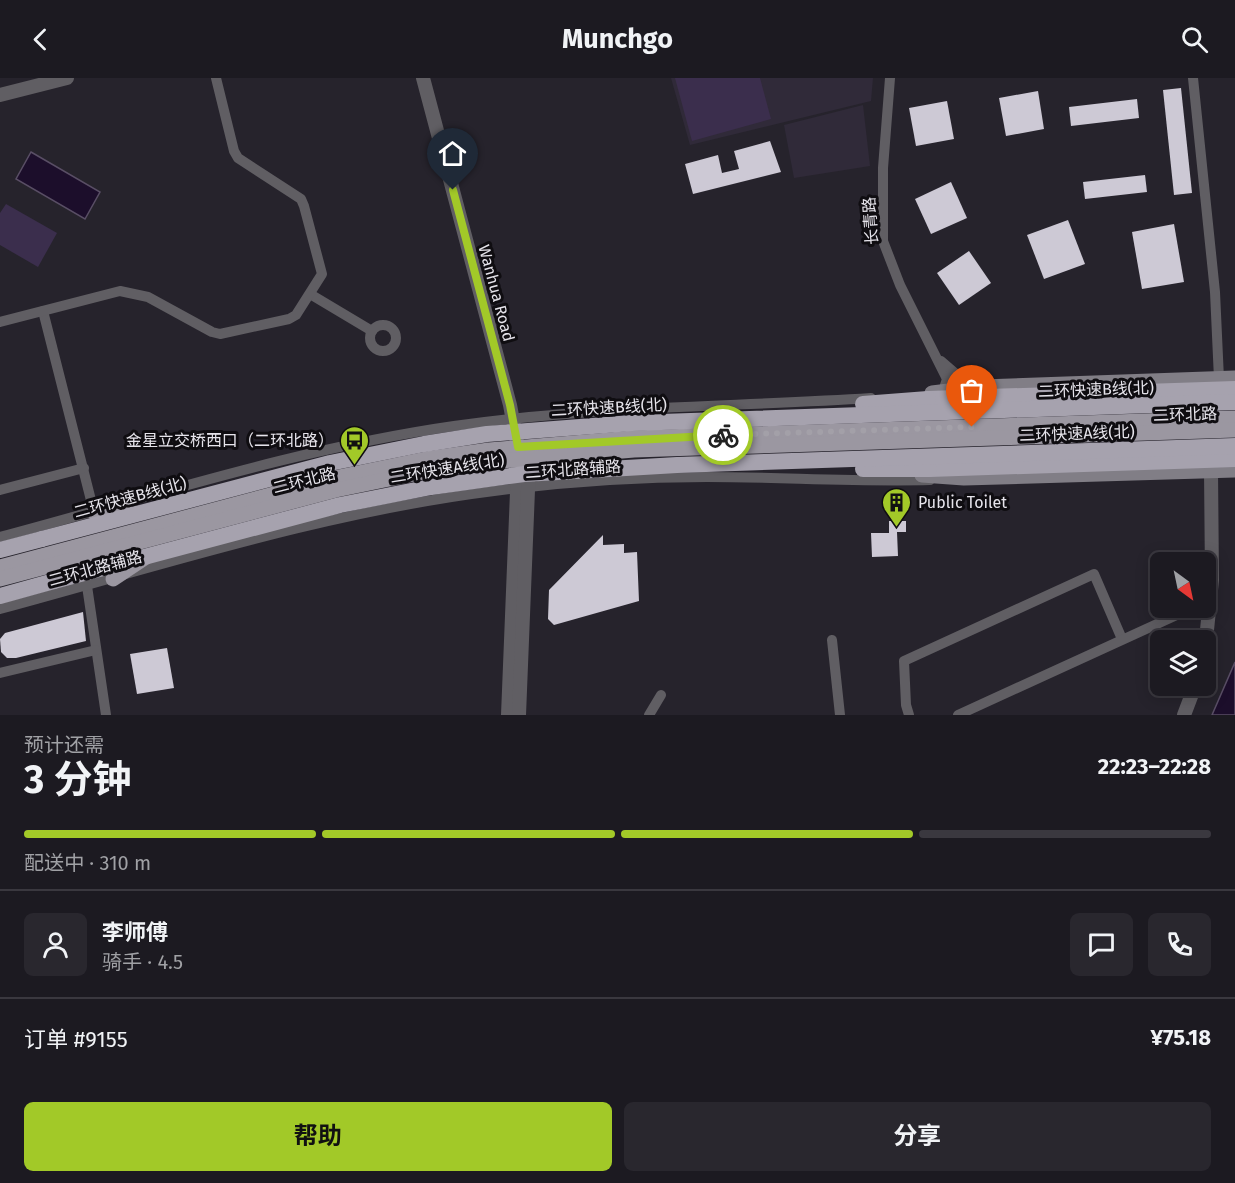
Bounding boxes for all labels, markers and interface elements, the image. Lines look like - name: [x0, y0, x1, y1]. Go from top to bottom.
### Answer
- icon: back: [24, 23, 57, 56]
- text: Munchgo: [562, 23, 673, 55]
- icon: search: [1178, 23, 1211, 56]
- pin: [427, 128, 478, 190]
- icon: home: [436, 137, 469, 170]
- street label: 长青路: [859, 196, 882, 246]
- street label: Wanhua Road: [474, 243, 519, 344]
- pin: [946, 365, 997, 427]
- icon: bag: [955, 374, 988, 407]
- street label: 二环快速B线(北): [1038, 378, 1154, 401]
- street label: 二环快速B线(北): [551, 395, 667, 420]
- street label: 二环北路: [1153, 404, 1217, 425]
- courier: [693, 405, 753, 465]
- icon: bike: [707, 419, 740, 452]
- street label: 二环快速A线(北): [1019, 422, 1135, 445]
- bus stop icon: 金星立交桥西口（二环北路）: [339, 424, 371, 466]
- place label: 金星立交桥西口（二环北路）: [126, 431, 334, 450]
- street label: 二环快速A线(北): [389, 450, 506, 487]
- street label: 二环北路辅路: [524, 457, 622, 482]
- street label: 二环北路: [271, 464, 337, 497]
- street label: 二环快速B线(北): [72, 473, 189, 522]
- building icon: Public Toilet: [881, 486, 913, 528]
- place label: Public Toilet: [918, 493, 1007, 512]
- street label: 二环北路辅路: [46, 547, 144, 590]
- north arrow: [1150, 552, 1216, 618]
- map controls: [1150, 552, 1216, 696]
- button: layers: [1150, 630, 1216, 696]
- text: 预计还需: [24, 733, 104, 757]
- text: 22:23–22:28: [1098, 753, 1211, 780]
- text: 3 分钟: [24, 757, 132, 803]
- text: 配送中 · 310 m: [24, 851, 151, 875]
- button: person: [24, 913, 87, 976]
- button: chat: [1070, 913, 1133, 976]
- button: phone: [1148, 913, 1211, 976]
- text: 李师傅: [102, 919, 168, 946]
- text: 骑手 · 4.5: [102, 950, 183, 974]
- text: ¥75.18: [1151, 1024, 1211, 1051]
- text: 订单 #9155: [24, 1026, 128, 1053]
- button: 帮助: [24, 1102, 612, 1171]
- button: 分享: [624, 1102, 1211, 1171]

